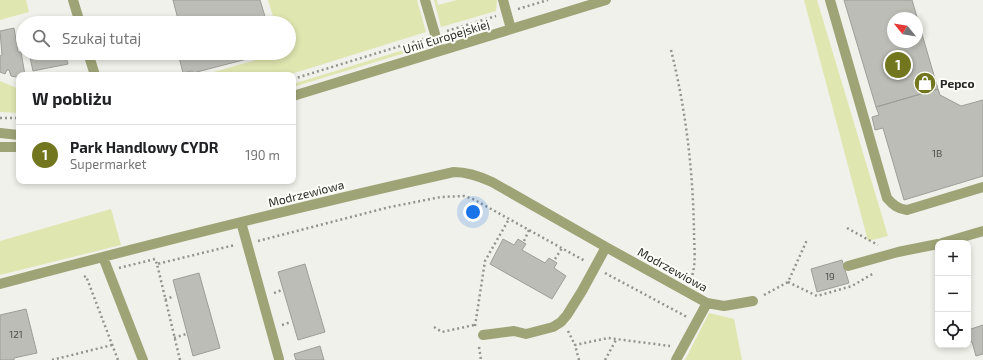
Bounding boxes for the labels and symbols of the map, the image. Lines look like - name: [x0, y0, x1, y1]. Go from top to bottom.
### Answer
- north arrow: [887, 12, 923, 48]
- street label: Unii Europejskiej: [401, 16, 491, 57]
- pin: 1: [885, 50, 911, 80]
- shop icon: Pepco: [912, 70, 938, 96]
- place label: Pepco: [940, 76, 974, 90]
- house number: 1B: [932, 147, 942, 159]
- street label: Modrzewiowa: [267, 177, 345, 209]
- your location: [463, 202, 483, 222]
- street label: Modrzewiowa: [636, 244, 710, 294]
- house number: 19: [825, 270, 835, 282]
- house number: 121: [9, 328, 23, 340]

